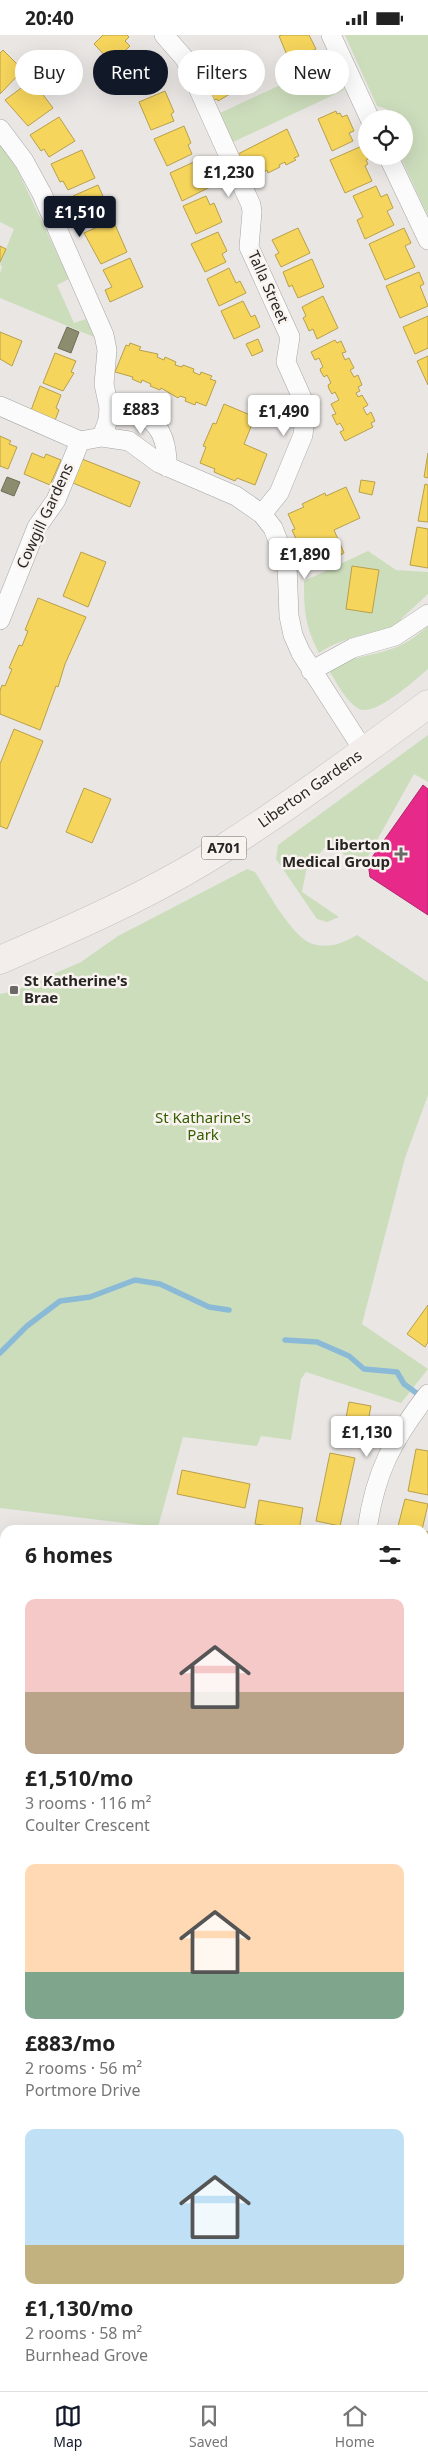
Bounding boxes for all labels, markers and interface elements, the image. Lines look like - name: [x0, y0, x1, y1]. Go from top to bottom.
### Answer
- text: 20:40: [25, 5, 74, 31]
- chip: Buy: [15, 50, 83, 95]
- chip: Rent: [93, 50, 168, 95]
- chip: Filters: [178, 50, 265, 95]
- chip: New: [275, 50, 349, 95]
- map controls: [358, 110, 413, 165]
- button: locate: [358, 110, 413, 165]
- pin: £1,230: [188, 155, 270, 198]
- text: £1,230: [204, 161, 254, 183]
- pin: £1,510: [39, 195, 121, 238]
- text: £1,510: [55, 201, 105, 223]
- street label: Talla Street: [244, 247, 294, 327]
- pin: £883: [111, 393, 171, 435]
- pin: £1,490: [243, 395, 325, 437]
- text: £883: [123, 398, 159, 420]
- text: £1,490: [259, 400, 309, 422]
- street label: Cowgill Gardens: [11, 460, 77, 572]
- pin: £1,890: [264, 537, 346, 580]
- text: £1,890: [280, 543, 330, 565]
- street label: Liberton Gardens: [253, 745, 365, 832]
- place label: Liberton Medical Group: [282, 834, 390, 871]
- road number: A701: [202, 836, 246, 859]
- marker: Liberton Medical Group: [394, 847, 408, 861]
- place label: St Katherine's Brae: [24, 970, 128, 1007]
- marker: St Katherine's Brae: [8, 984, 20, 996]
- park label: St Katharine's Park: [155, 1107, 251, 1144]
- pin: £1,130: [326, 1415, 408, 1458]
- text: £1,130: [342, 1421, 392, 1443]
- text: 6 homes: [25, 1541, 113, 1569]
- icon: filters: [376, 1541, 404, 1569]
- icon: home: [170, 1632, 260, 1722]
- text: £1,510/mo: [25, 1764, 133, 1792]
- text: 3 rooms · 116 m²: [25, 1792, 151, 1814]
- text: Coulter Crescent: [25, 1814, 150, 1836]
- icon: home: [170, 1897, 260, 1987]
- text: £883/mo: [25, 2029, 115, 2057]
- text: 2 rooms · 56 m²: [25, 2057, 142, 2079]
- text: Portmore Drive: [25, 2079, 140, 2101]
- icon: home: [170, 2162, 260, 2252]
- text: £1,130/mo: [25, 2294, 133, 2322]
- text: 2 rooms · 58 m²: [25, 2322, 142, 2344]
- text: Burnhead Grove: [25, 2344, 148, 2366]
- tab: Map: [53, 2402, 82, 2451]
- tab: Saved: [189, 2402, 228, 2451]
- tab: Home: [335, 2402, 375, 2451]

